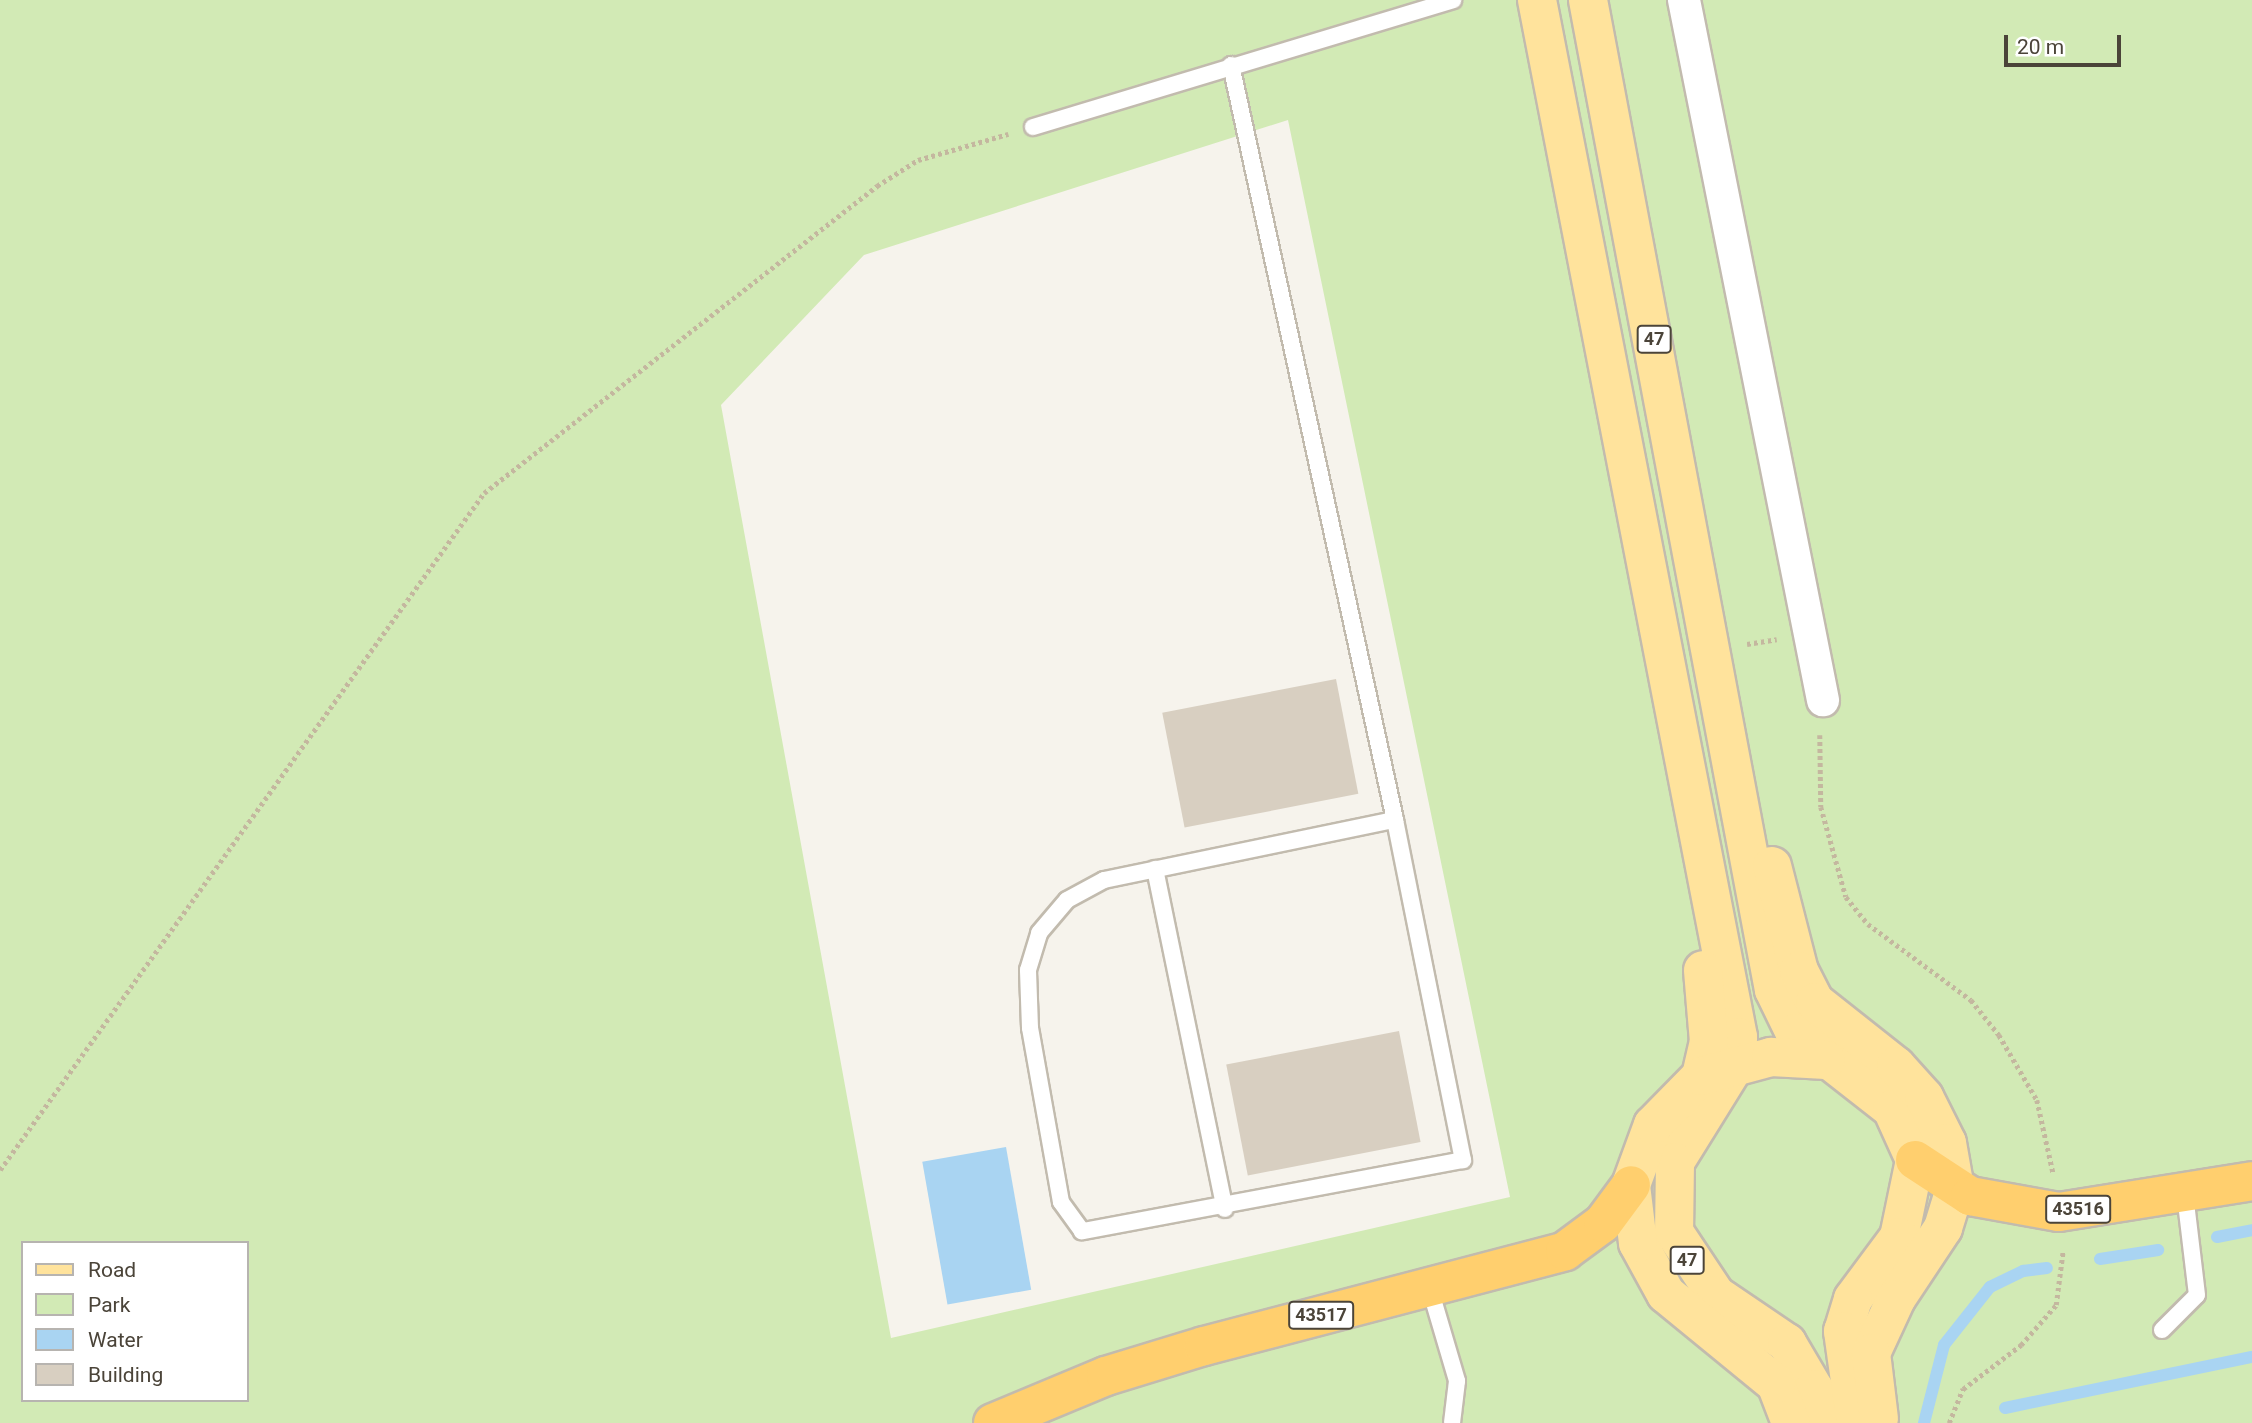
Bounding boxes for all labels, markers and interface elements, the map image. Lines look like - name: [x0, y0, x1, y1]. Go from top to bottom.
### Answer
- scale bar: [2007, 21, 2124, 65]
- text: 20 m: [2017, 35, 2064, 59]
- road number: 47: [1636, 324, 1672, 354]
- road number: 43516: [2045, 1194, 2111, 1224]
- legend: [21, 1241, 248, 1402]
- road number: 47: [1670, 1246, 1704, 1274]
- text: Road: [88, 1258, 136, 1282]
- text: Park: [88, 1293, 130, 1317]
- road number: 43517: [1288, 1300, 1354, 1330]
- text: Water: [88, 1328, 143, 1352]
- text: Building: [88, 1363, 163, 1387]

